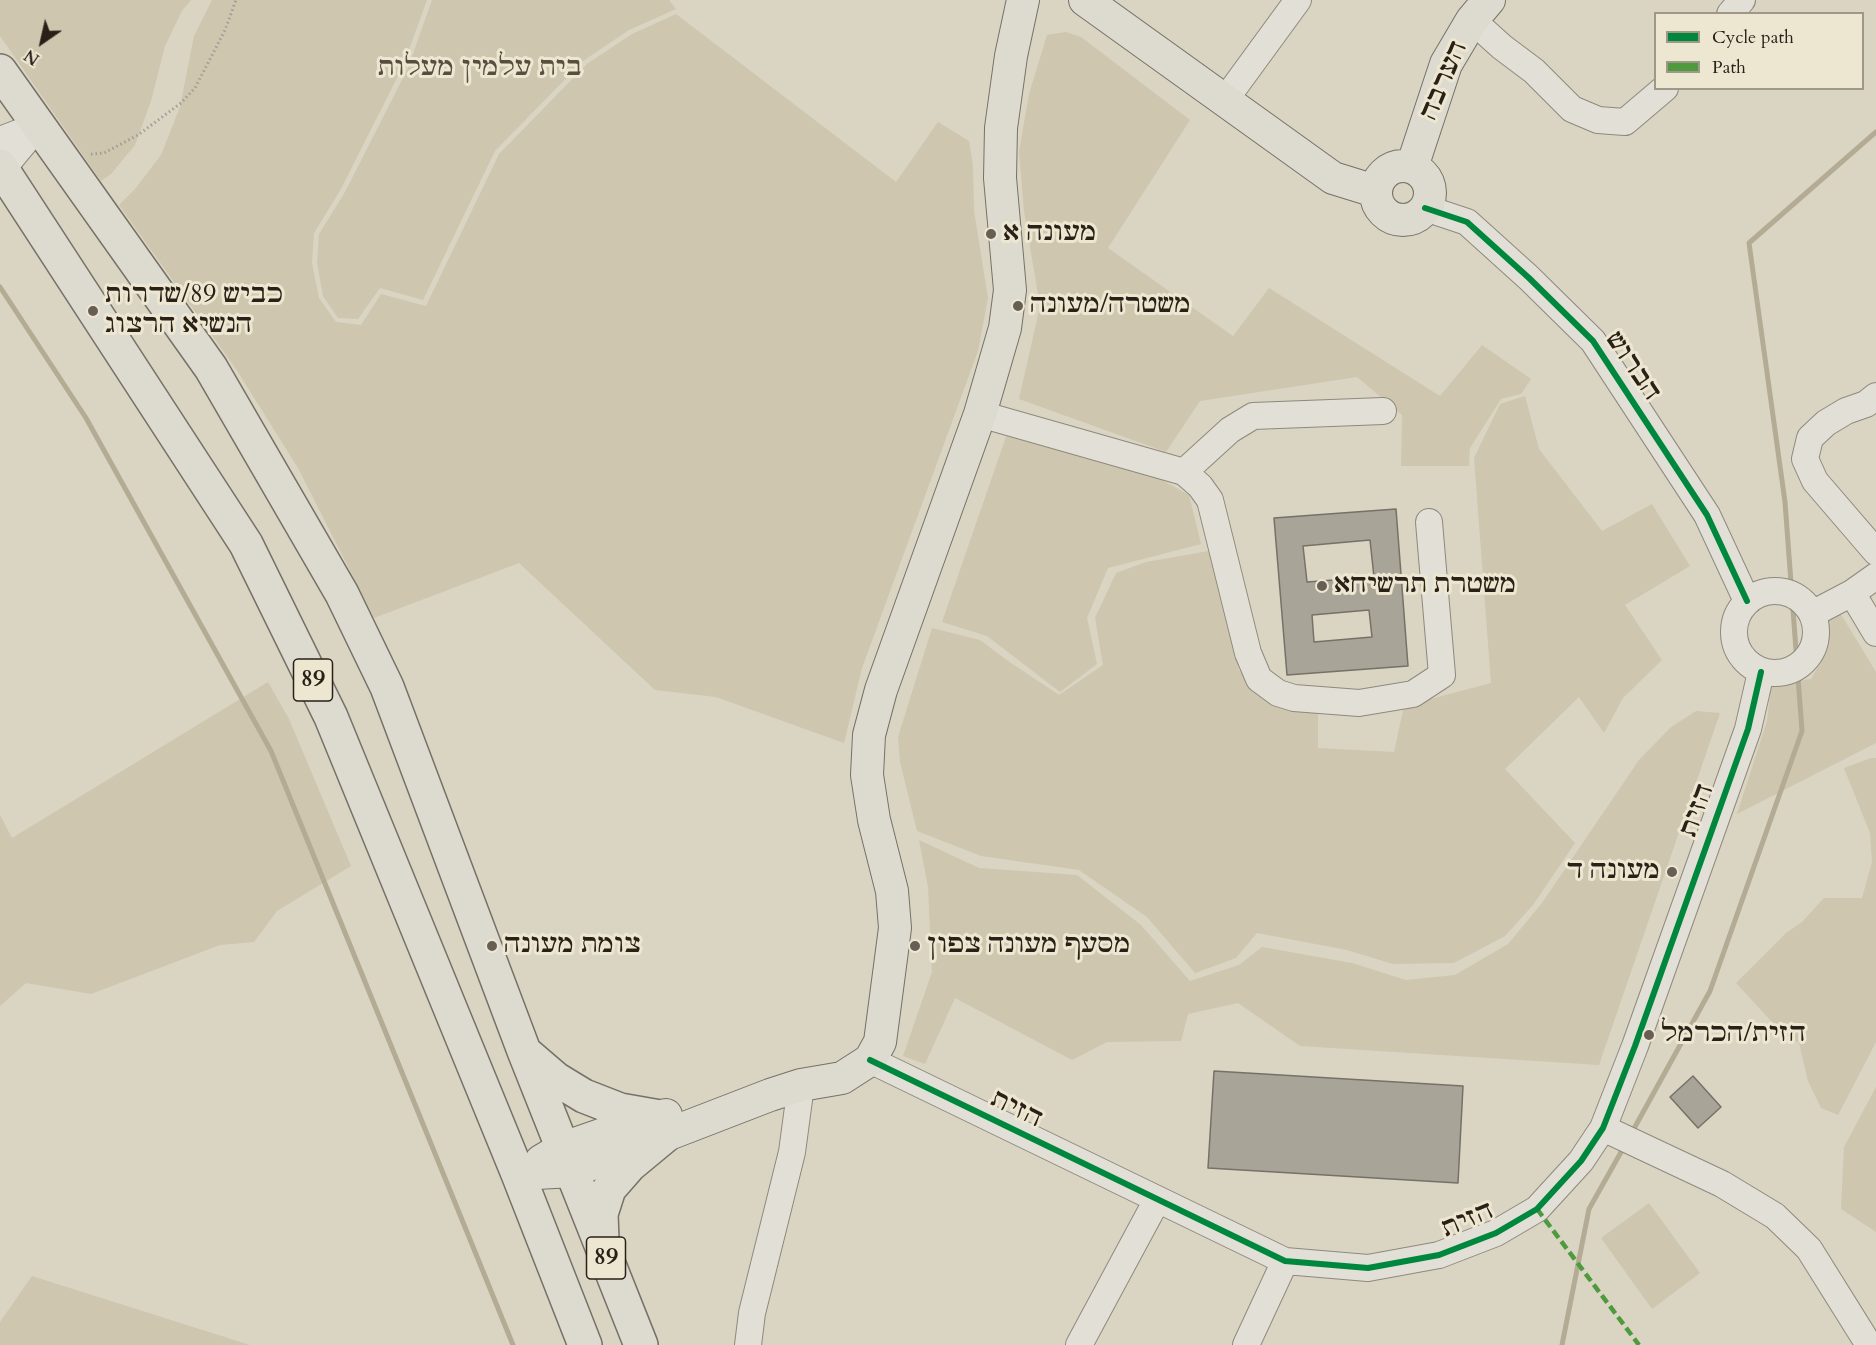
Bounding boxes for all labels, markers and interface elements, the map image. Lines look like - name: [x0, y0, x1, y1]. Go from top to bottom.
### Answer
- north arrow: [12, 12, 72, 72]
- legend: [1654, 12, 1864, 90]
- text: Cycle path: [1712, 25, 1794, 50]
- street label: הערבה: [1415, 37, 1475, 125]
- text: N: [20, 44, 44, 70]
- park label: בית עלמין מעלות: [378, 53, 582, 85]
- text: Path: [1712, 55, 1746, 80]
- place label: מעונה א: [1003, 218, 1096, 250]
- marker: מעונה א: [984, 227, 998, 241]
- place label: כביש 89/שדרות הנשיא הרצוג: [105, 280, 283, 342]
- place label: משטרה/מעונה: [1030, 290, 1191, 322]
- marker: משטרה/מעונה: [1011, 299, 1025, 313]
- marker: כביש 89/שדרות הנשיא הרצוג: [86, 304, 100, 318]
- street label: הברוש: [1598, 327, 1666, 407]
- place label: משטרת תרשיחא: [1334, 570, 1516, 602]
- marker: משטרת תרשיחא: [1315, 579, 1329, 593]
- road number: 89: [294, 659, 332, 701]
- street label: הזית: [1674, 780, 1722, 842]
- place label: מעונה ד: [1567, 856, 1660, 888]
- marker: מעונה ד: [1665, 865, 1679, 879]
- place label: צומת מעונה: [504, 930, 641, 962]
- place label: מסעף מעונה צפון: [927, 930, 1131, 962]
- marker: צומת מעונה: [485, 939, 499, 953]
- marker: מסעף מעונה צפון: [908, 939, 922, 953]
- place label: הזית/הכרמל: [1661, 1019, 1806, 1051]
- marker: הזית/הכרמל: [1642, 1028, 1656, 1042]
- street label: הזית: [985, 1084, 1047, 1136]
- street label: הזית: [1437, 1196, 1499, 1246]
- road number: 89: [586, 1237, 626, 1279]

